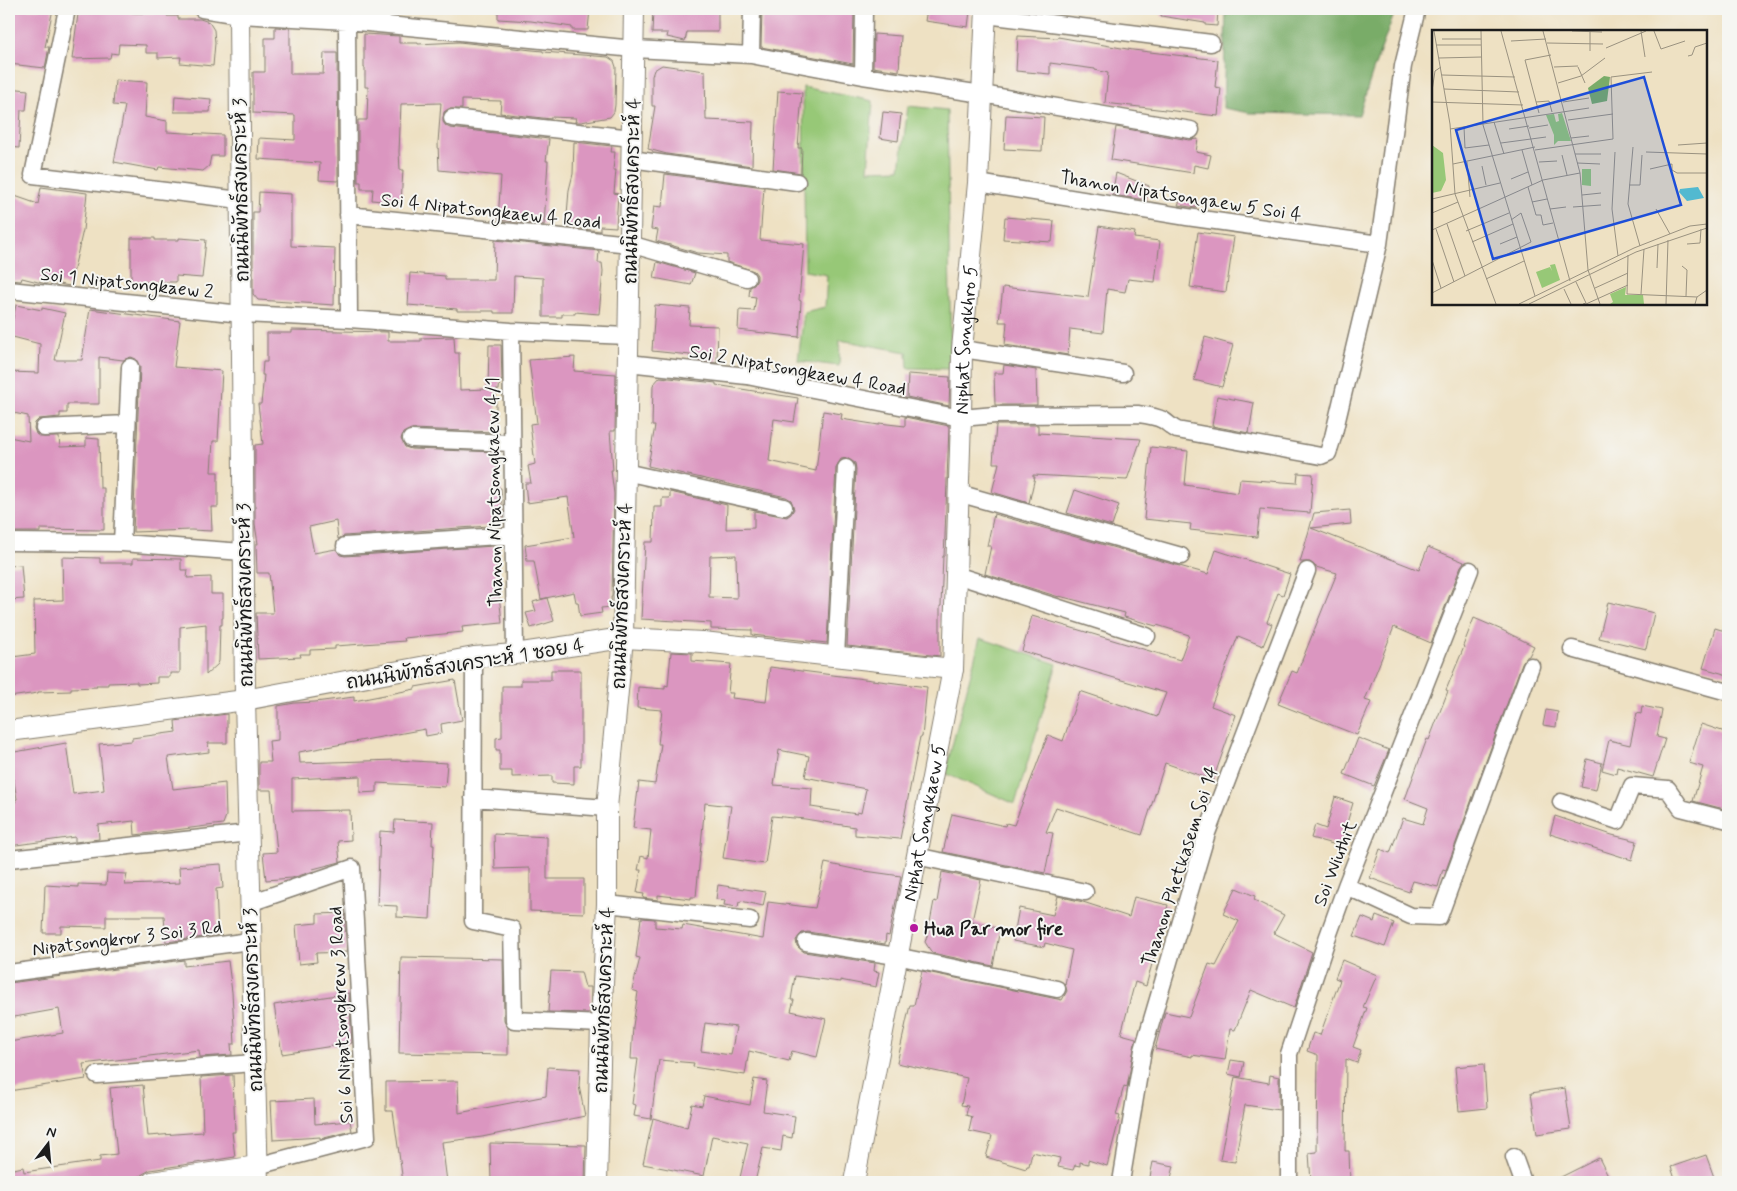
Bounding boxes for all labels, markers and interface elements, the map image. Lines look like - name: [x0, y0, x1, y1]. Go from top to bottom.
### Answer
- inset map: [1432, 30, 1707, 305]
- street label: ถนนนิพัทธ์สงเคราะห์ 3: [226, 97, 256, 282]
- street label: ถนนนิพัทธ์สงเคราะห์ 4: [617, 98, 647, 285]
- street label: Thanon Nipatsongaew 5 Soi 4: [1058, 165, 1303, 229]
- street label: Soi 4 Nipatsongkaew 4 Road: [379, 187, 602, 237]
- street label: Soi 1 Nipatsongkaew 2: [39, 262, 215, 307]
- street label: Niphat Songkhro 5: [950, 264, 984, 415]
- street label: Soi 2 Nipatsongkaew 4 Road: [687, 339, 908, 404]
- street label: Thanon Nipatsongkaew 4/1: [480, 377, 510, 607]
- street label: ถนนนิพัทธ์สงเคราะห์ 3: [230, 502, 260, 687]
- street label: ถนนนิพัทธ์สงเคราะห์ 4: [606, 502, 638, 690]
- street label: ถนนนิพัทธ์สงเคราะห์ 1 ซอย 4: [344, 632, 586, 696]
- street label: Niphat Songkaew 5: [897, 742, 952, 904]
- street label: Thanon Phetkasem Soi 14: [1136, 763, 1225, 970]
- street label: Soi Wiuthit: [1308, 817, 1363, 910]
- street label: Soi 6 Nipatsongkrew 3 Road: [323, 905, 362, 1124]
- street label: ถนนนิพัทธ์สงเคราะห์ 4: [588, 906, 620, 1094]
- street label: ถนนนิพัทธ์สงเคราะห์ 3: [237, 907, 269, 1092]
- street label: Nipatsongkror 3 Soi 3 Rd: [31, 914, 224, 965]
- place label: Hua Par mor fire: [924, 917, 1064, 942]
- marker: Hua Par mor fire: [908, 922, 920, 934]
- north arrow: [22, 1118, 72, 1168]
- text: N: [44, 1123, 58, 1142]

